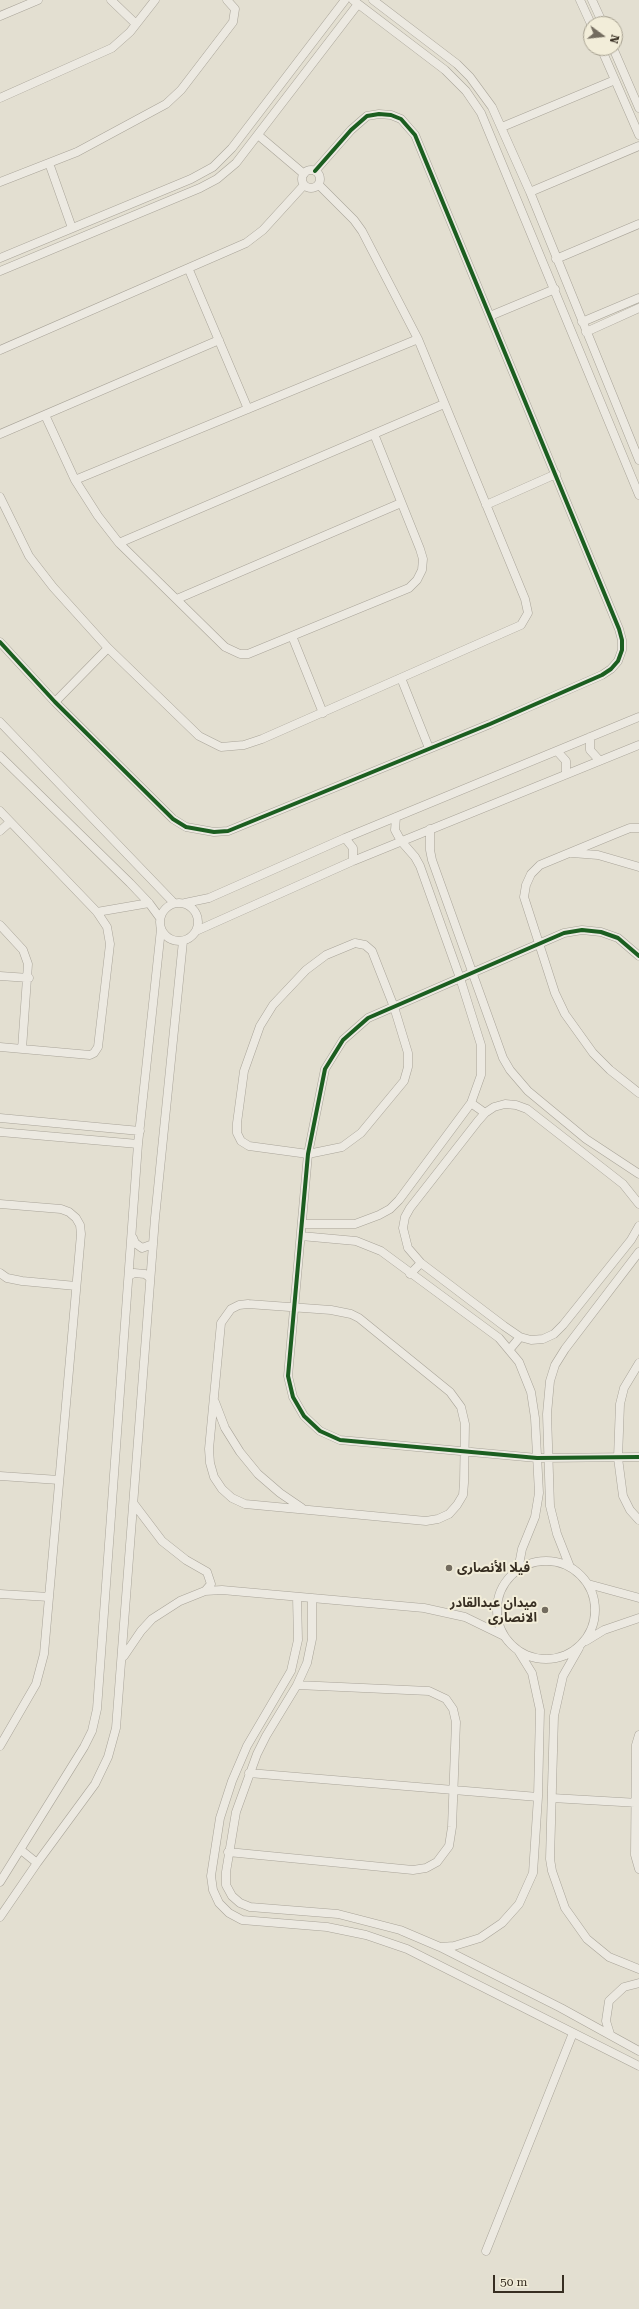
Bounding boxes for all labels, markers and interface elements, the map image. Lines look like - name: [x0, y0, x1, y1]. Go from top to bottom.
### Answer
- north arrow: [583, 16, 623, 56]
- text: N: [607, 33, 621, 45]
- place label: فيلا الأنصارى: [457, 1560, 530, 1576]
- marker: فيلا الأنصارى: [444, 1563, 454, 1573]
- place label: ميدان عبدالقادر الانصارى: [450, 1595, 537, 1626]
- marker: ميدان عبدالقادر الانصارى: [540, 1605, 550, 1615]
- scale bar: [495, 2267, 566, 2293]
- text: 50 m: [500, 2275, 527, 2289]

